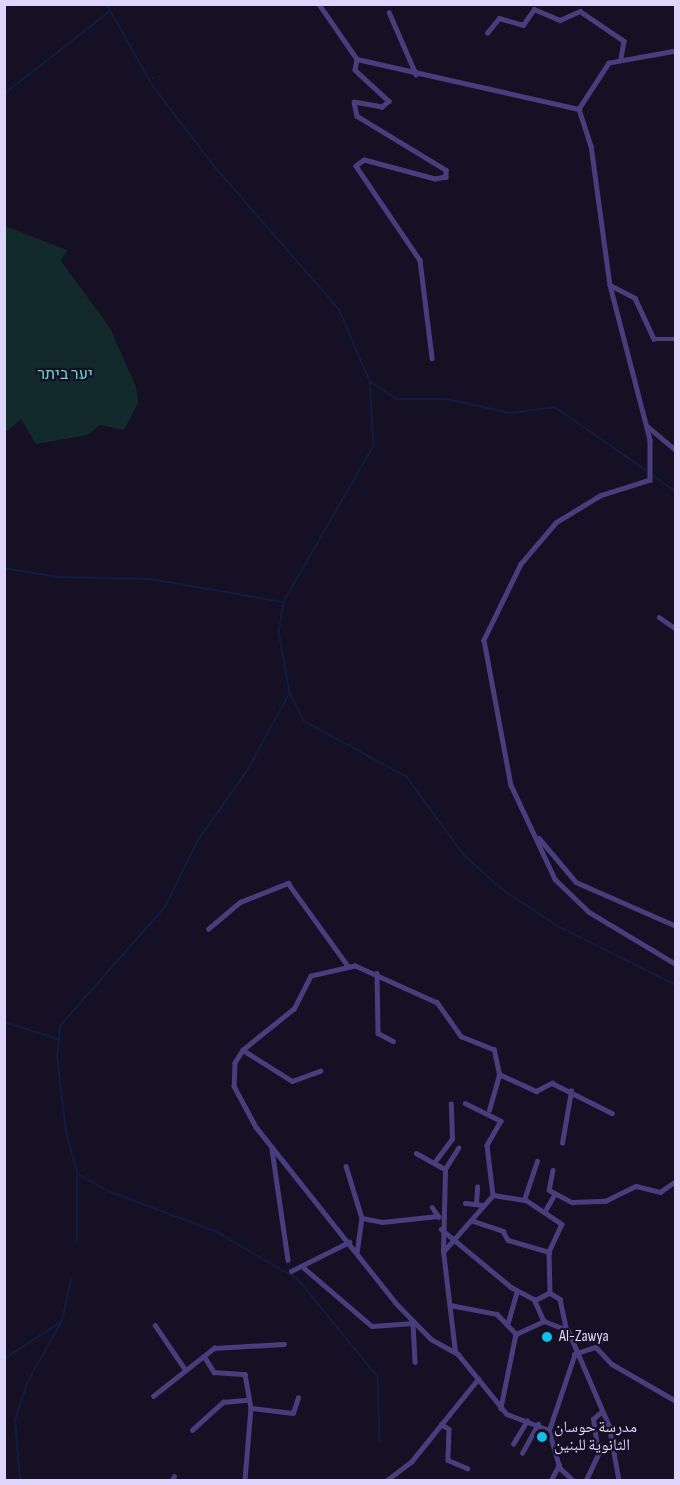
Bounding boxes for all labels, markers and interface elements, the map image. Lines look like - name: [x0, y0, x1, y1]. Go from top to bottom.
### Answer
- park label: יער ביתר: [37, 365, 93, 385]
- place label: Al-Zawya: [559, 1327, 609, 1347]
- marker: Al-Zawya: [540, 1330, 554, 1344]
- place label: مدرسة حوسان الثانوية للبنين: [554, 1418, 637, 1456]
- marker: مدرسة حوسان الثانوية للبنين: [535, 1430, 549, 1444]

